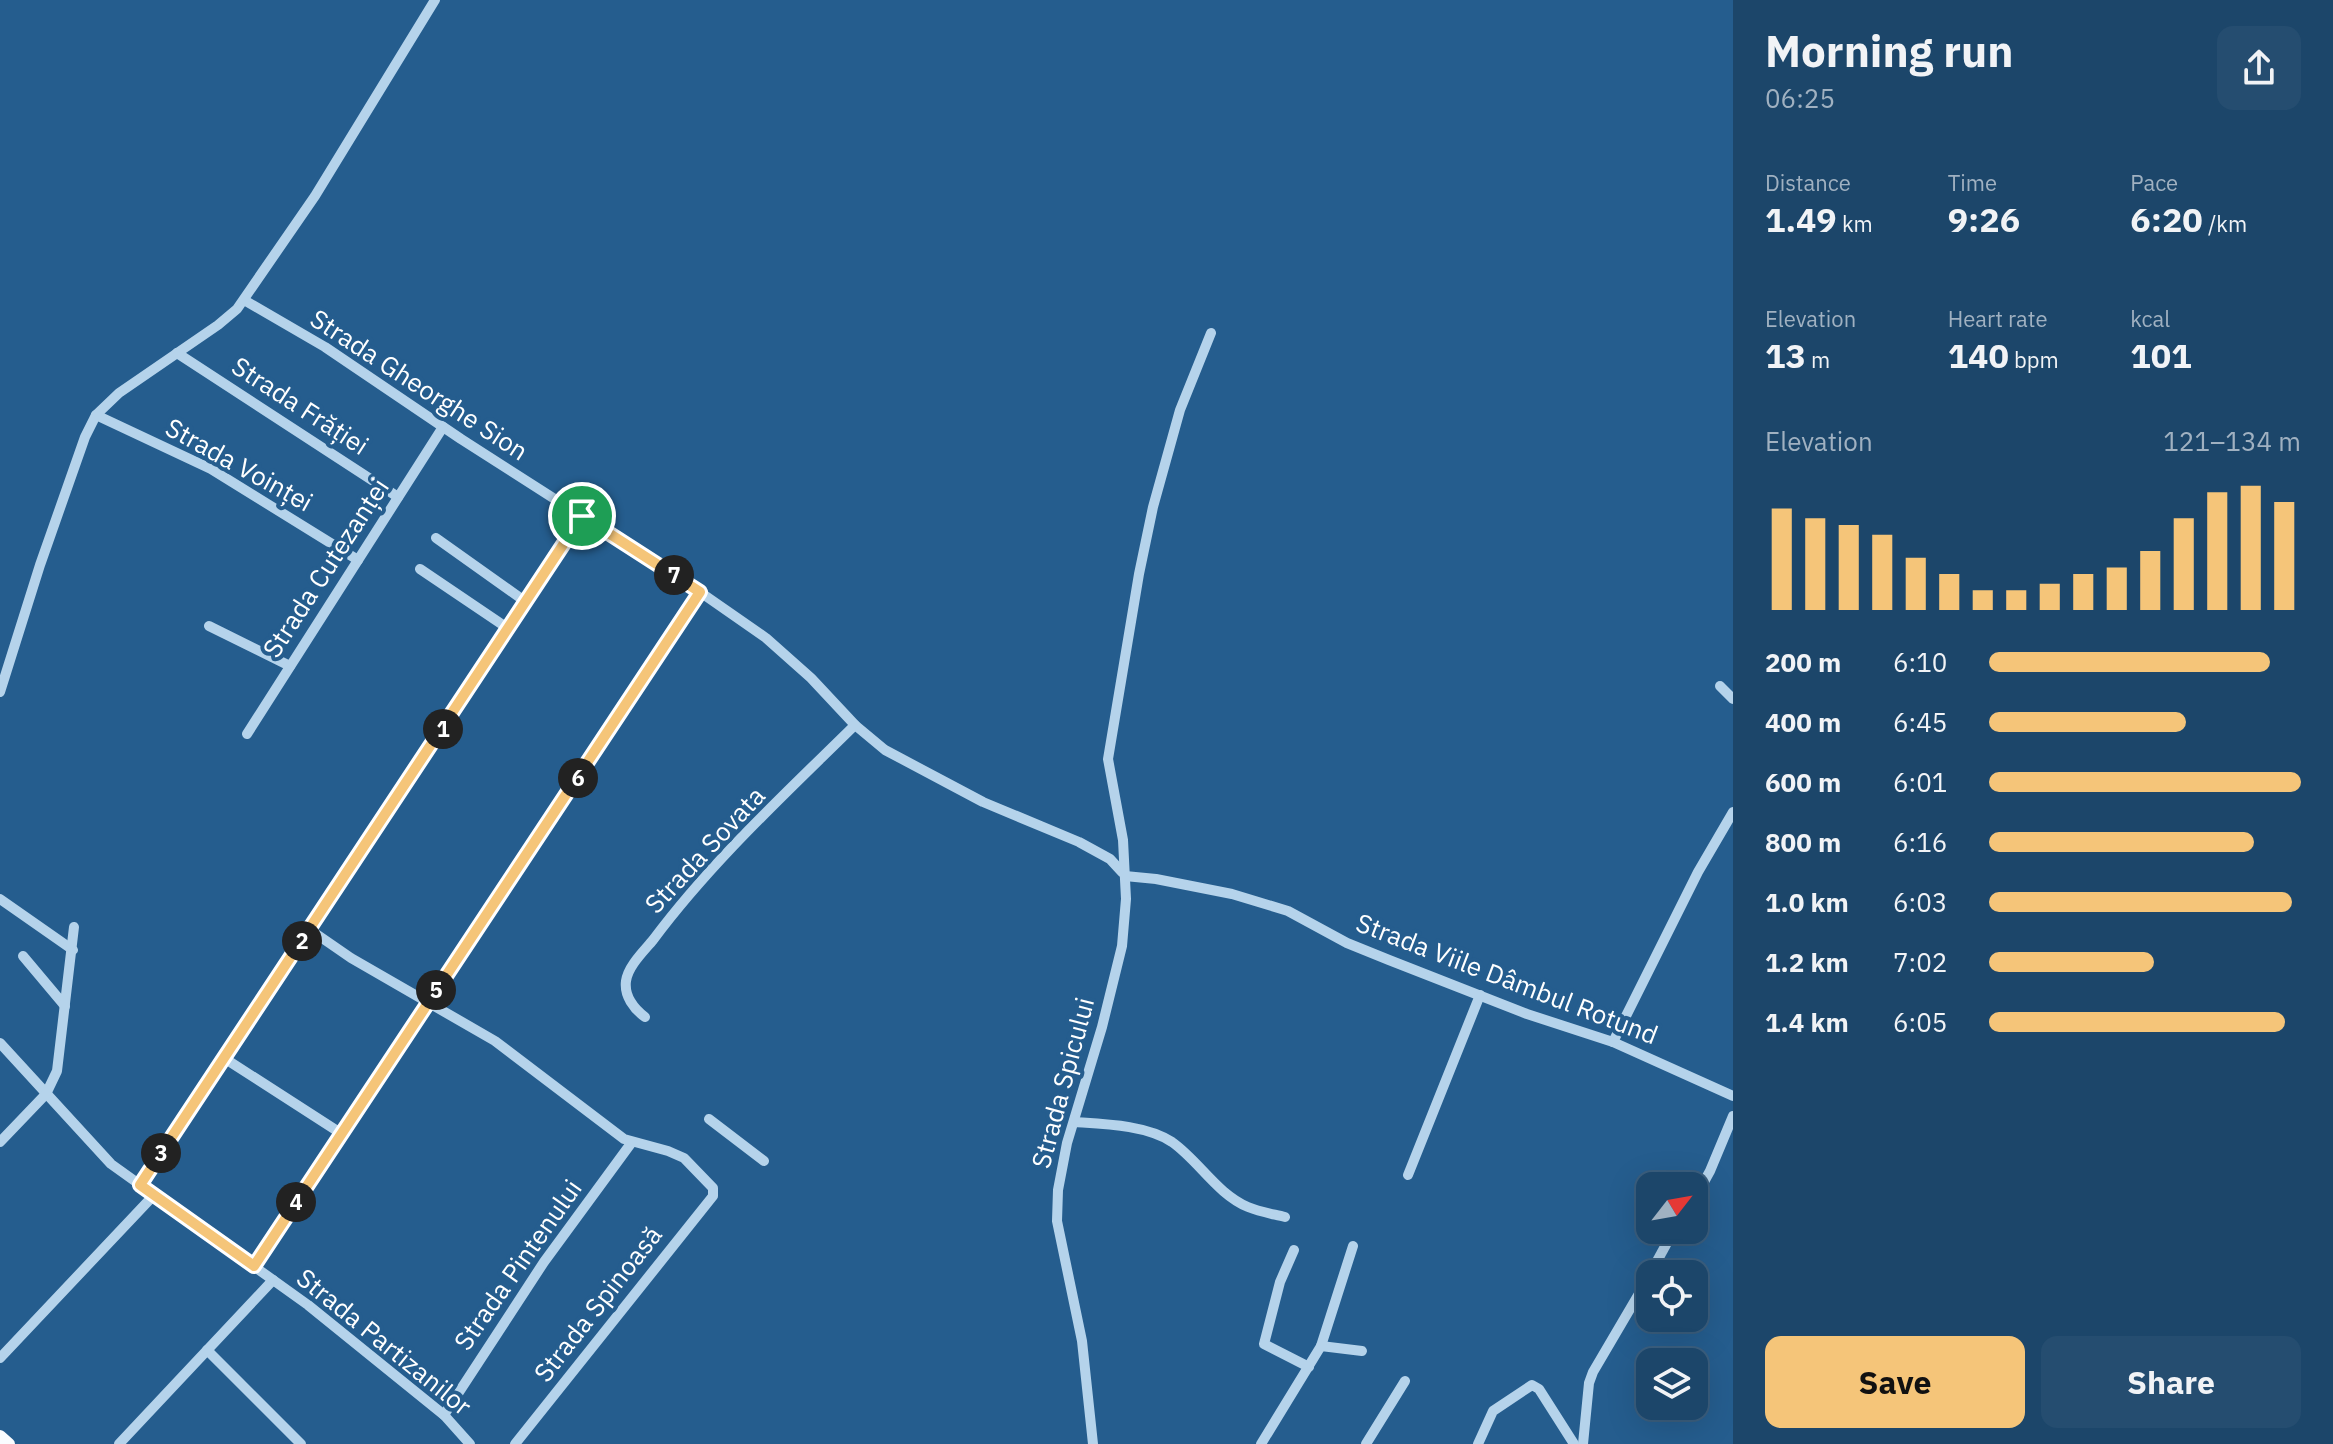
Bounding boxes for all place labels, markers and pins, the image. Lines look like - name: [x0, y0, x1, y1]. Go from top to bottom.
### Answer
- pin: [548, 482, 616, 550]
- pin: 7: [654, 555, 694, 595]
- pin: 1: [423, 709, 463, 749]
- pin: 6: [558, 758, 598, 798]
- pin: 2: [282, 921, 322, 961]
- pin: 5: [416, 970, 456, 1010]
- pin: 3: [141, 1133, 181, 1173]
- pin: 4: [276, 1182, 316, 1222]

